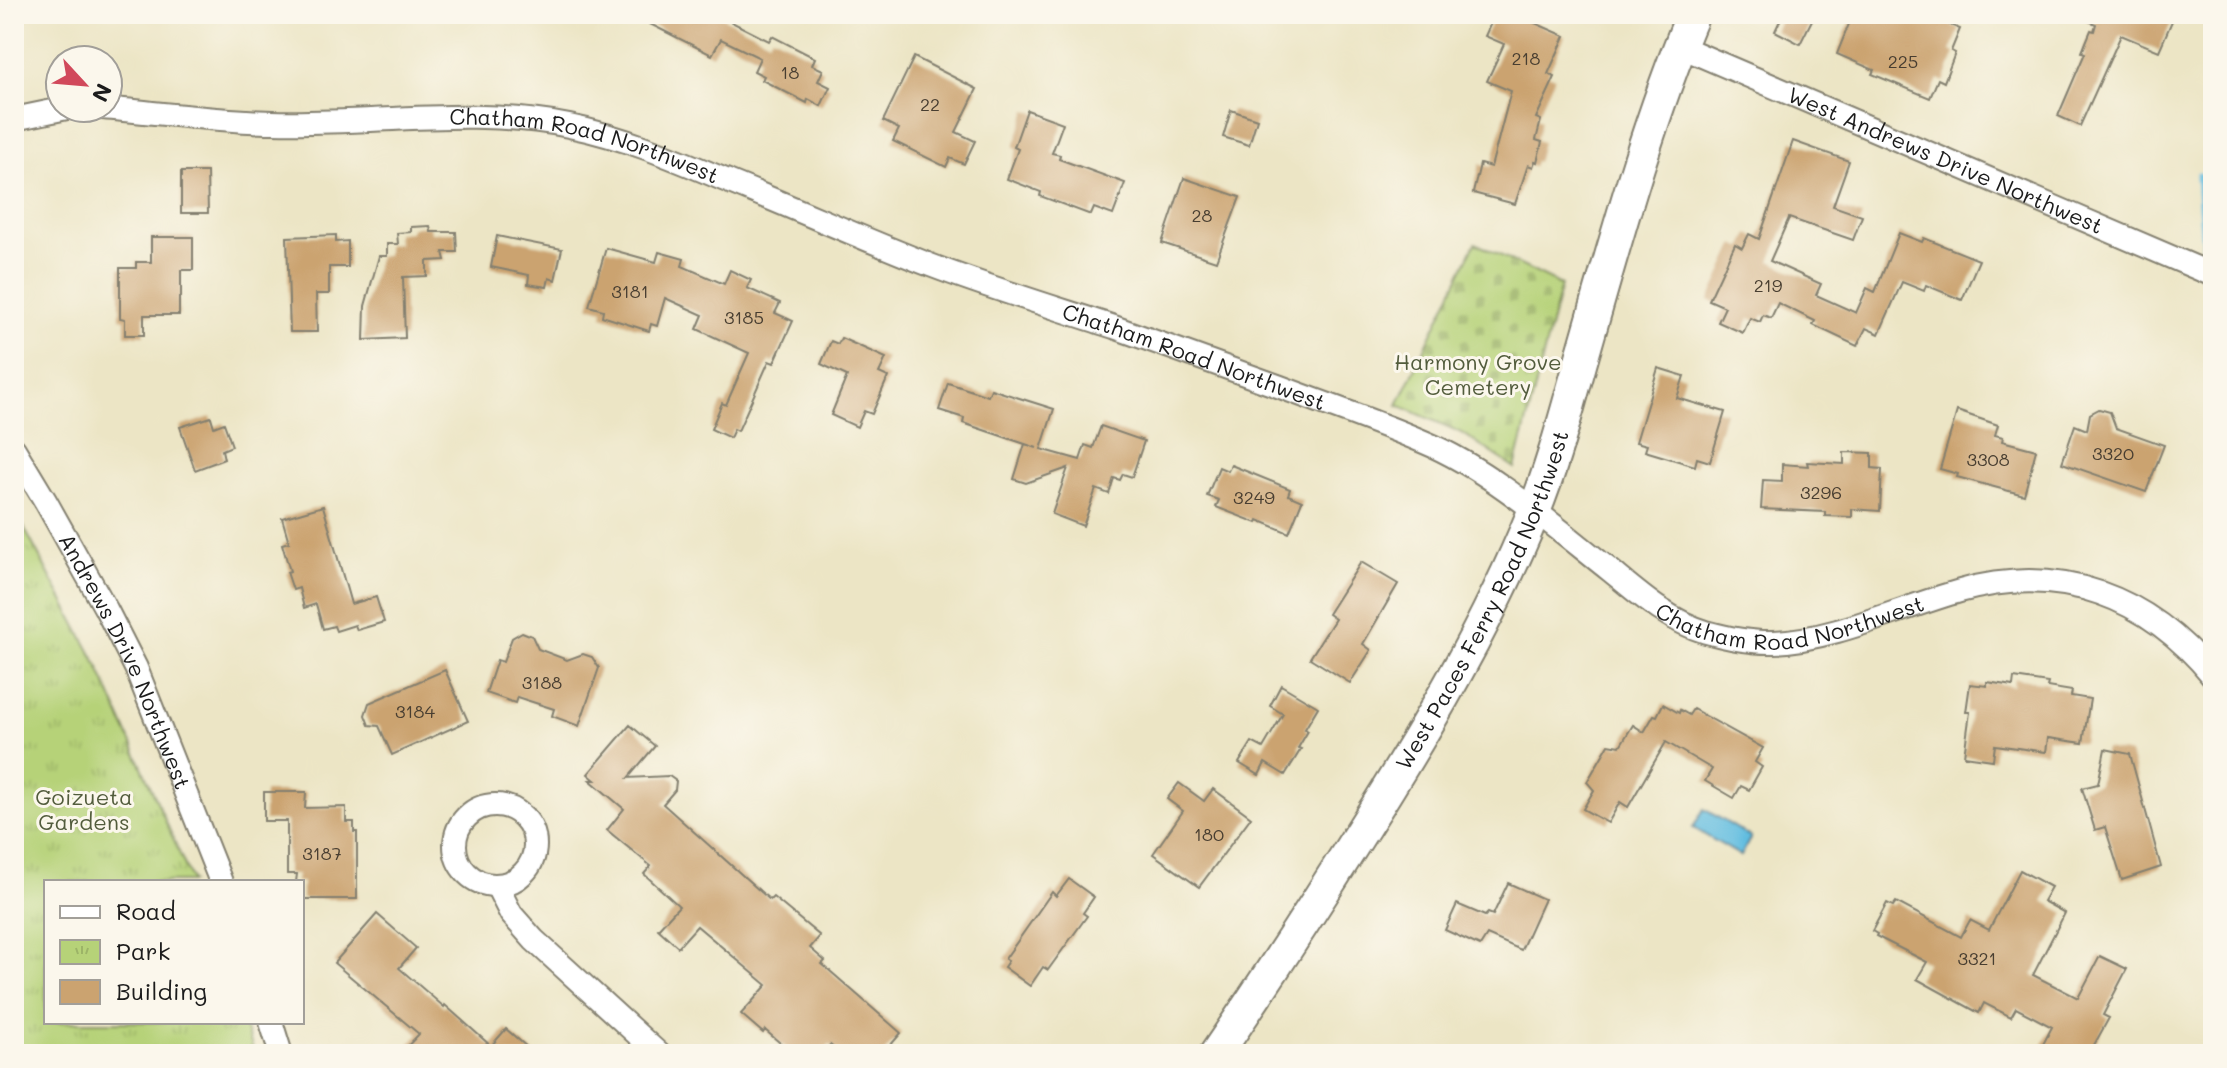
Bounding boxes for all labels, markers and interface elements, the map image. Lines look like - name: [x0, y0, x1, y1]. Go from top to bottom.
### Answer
- north arrow: [44, 44, 124, 124]
- house number: 218: [1512, 46, 1541, 70]
- house number: 225: [1888, 49, 1918, 73]
- house number: 18: [781, 60, 800, 84]
- text: N: [86, 79, 119, 107]
- street label: West Andrews Drive Northwest: [1784, 80, 2108, 240]
- house number: 22: [920, 92, 940, 116]
- street label: Chatham Road Northwest: [449, 102, 724, 190]
- house number: 28: [1192, 203, 1213, 227]
- house number: 219: [1754, 273, 1783, 297]
- house number: 3181: [611, 279, 649, 303]
- street label: Chatham Road Northwest: [1059, 296, 1330, 417]
- house number: 3185: [724, 305, 764, 329]
- park label: Harmony Grove Cemetery: [1394, 347, 1562, 401]
- street label: West Paces Ferry Road Northwest: [1388, 427, 1575, 775]
- house number: 3320: [2092, 441, 2134, 465]
- house number: 3308: [1966, 447, 2010, 471]
- house number: 3296: [1800, 480, 1842, 504]
- house number: 3249: [1233, 485, 1275, 509]
- street label: Andrews Drive Northwest: [53, 528, 198, 793]
- street label: Chatham Road Northwest: [1652, 584, 1930, 616]
- text: Chatham Road Northwest: [1650, 588, 1928, 656]
- house number: 3188: [522, 670, 562, 694]
- house number: 3184: [395, 699, 435, 723]
- park label: Goizueta Gardens: [35, 782, 133, 836]
- house number: 180: [1194, 822, 1224, 846]
- house number: 3187: [302, 841, 342, 865]
- legend: [44, 880, 304, 1024]
- text: Road: [116, 895, 176, 926]
- text: Park: [116, 935, 170, 966]
- house number: 3321: [1957, 946, 1997, 970]
- text: Building: [116, 975, 207, 1006]

